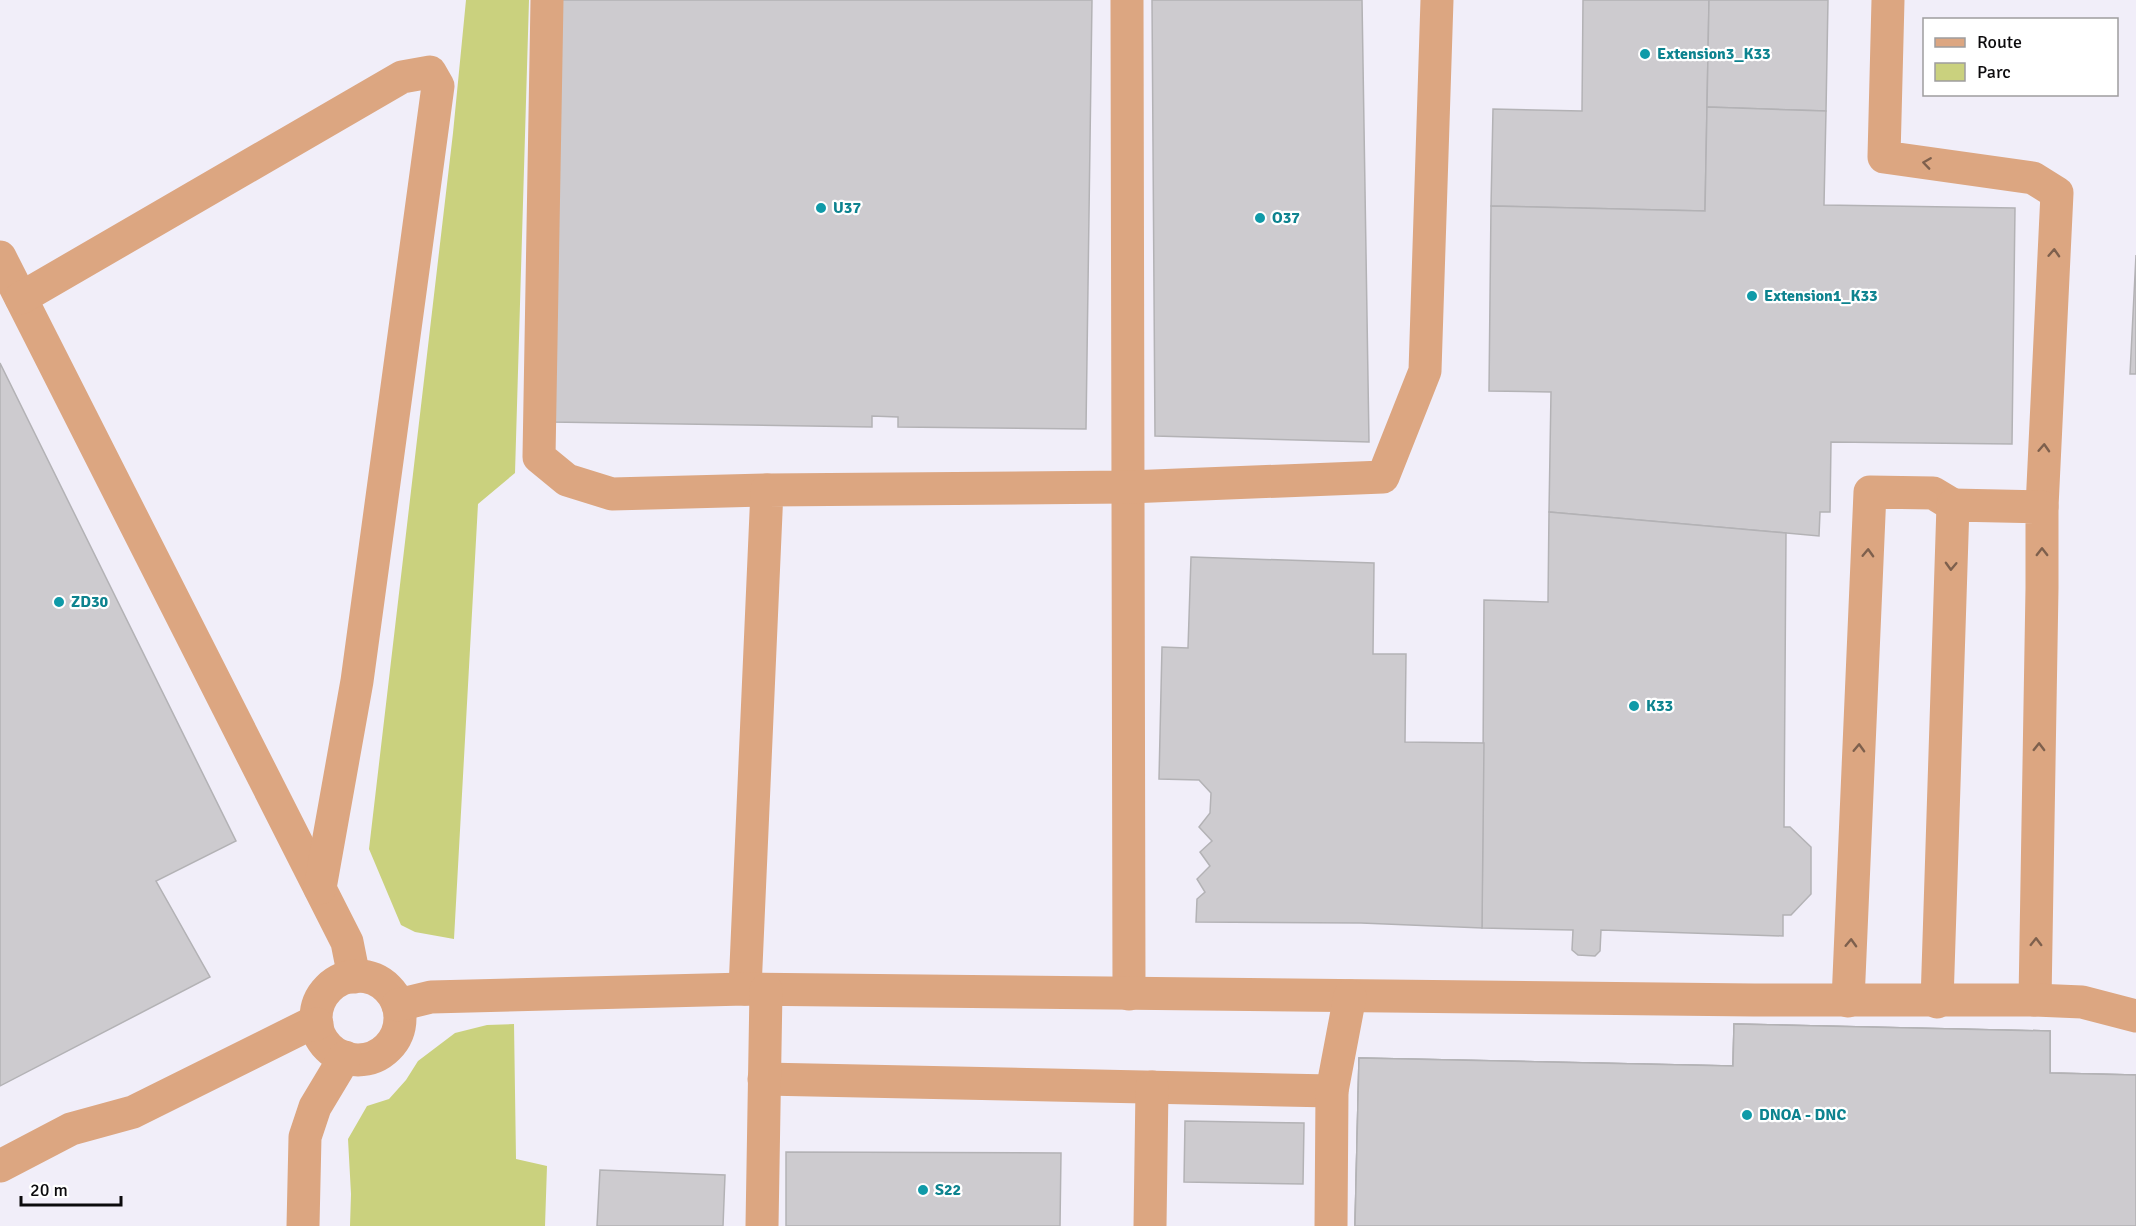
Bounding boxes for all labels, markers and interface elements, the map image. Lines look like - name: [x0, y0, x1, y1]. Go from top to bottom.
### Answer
- legend: [1923, 18, 2118, 96]
- text: Route: [1977, 31, 2022, 53]
- place label: Extension3_K33: [1657, 44, 1771, 64]
- marker: Extension3_K33: [1638, 47, 1652, 61]
- text: Parc: [1977, 61, 2011, 83]
- one-way arrow: [1923, 158, 1932, 170]
- place label: U37: [833, 198, 861, 218]
- marker: U37: [814, 201, 828, 215]
- place label: O37: [1272, 208, 1300, 228]
- marker: O37: [1253, 211, 1267, 225]
- one-way arrow: [2047, 249, 2060, 258]
- place label: Extension1_K33: [1764, 286, 1878, 306]
- marker: Extension1_K33: [1745, 289, 1759, 303]
- one-way arrow: [2038, 444, 2051, 453]
- one-way arrow: [2036, 547, 2048, 556]
- one-way arrow: [1861, 549, 1874, 558]
- one-way arrow: [1944, 562, 1957, 571]
- place label: ZD30: [71, 592, 109, 612]
- marker: ZD30: [52, 595, 66, 609]
- place label: K33: [1646, 696, 1673, 716]
- marker: K33: [1627, 699, 1641, 713]
- one-way arrow: [2033, 742, 2046, 751]
- one-way arrow: [1853, 743, 1866, 752]
- one-way arrow: [2030, 937, 2042, 946]
- one-way arrow: [1844, 938, 1857, 947]
- place label: DNOA - DNC: [1759, 1105, 1846, 1125]
- marker: DNOA - DNC: [1740, 1108, 1754, 1122]
- scale bar: [21, 1169, 122, 1207]
- text: 20 m: [30, 1179, 68, 1201]
- place label: S22: [935, 1180, 961, 1200]
- marker: S22: [916, 1183, 930, 1197]

